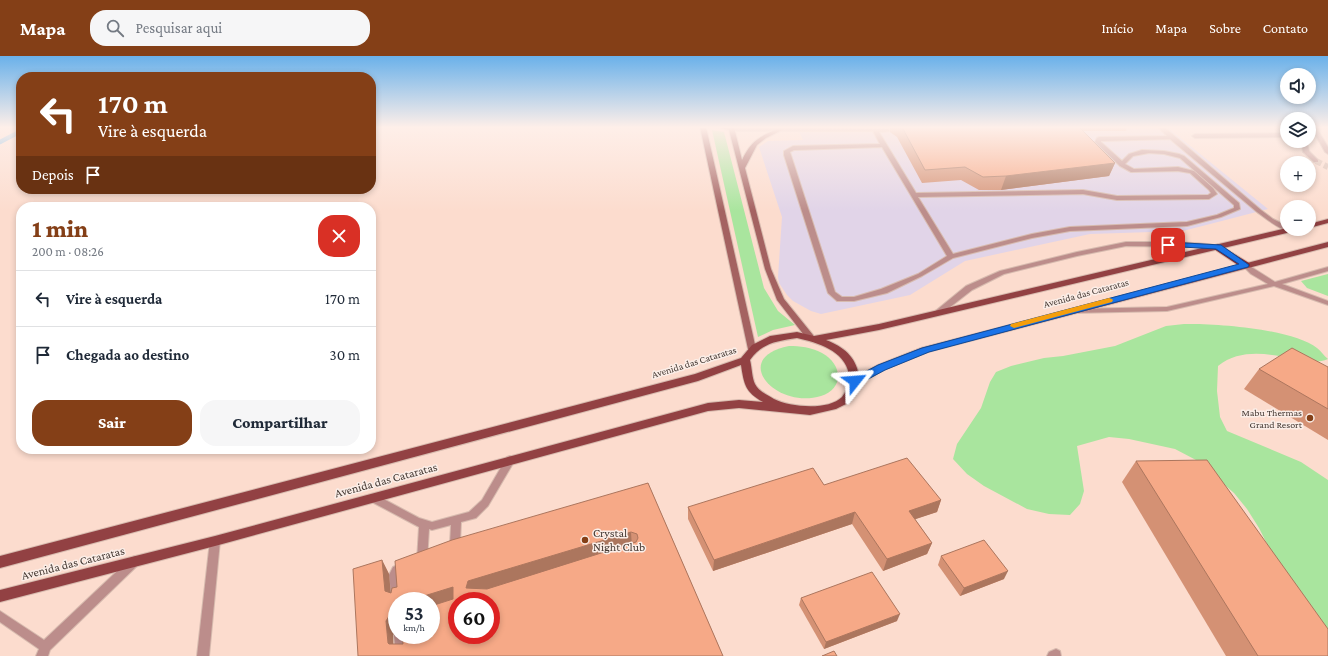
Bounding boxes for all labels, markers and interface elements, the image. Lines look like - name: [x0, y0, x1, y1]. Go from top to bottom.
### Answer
- search box: [90, 10, 370, 46]
- icon: search: [104, 17, 126, 39]
- text: Mapa: [20, 18, 66, 39]
- text: Pesquisar aqui: [136, 20, 222, 36]
- text: Início: [1102, 20, 1133, 36]
- text: Mapa: [1155, 20, 1187, 36]
- text: Sobre: [1209, 20, 1241, 36]
- text: Contato: [1263, 20, 1308, 36]
- map controls: [1280, 68, 1316, 236]
- button: sound: [1280, 68, 1316, 104]
- icon: left: [32, 88, 84, 140]
- text: 170 m: [98, 88, 168, 119]
- button: layers: [1280, 112, 1316, 148]
- text: Vire à esquerda: [98, 121, 207, 141]
- button: +: [1280, 156, 1316, 192]
- icon: arrive: [82, 164, 104, 186]
- text: Depois: [32, 167, 74, 183]
- button: −: [1280, 200, 1316, 236]
- text: 1 min: [32, 215, 88, 242]
- button: close: [318, 215, 360, 257]
- pin: [1151, 228, 1185, 262]
- icon: arrive: [1157, 234, 1179, 256]
- text: 200 m · 08:26: [32, 244, 104, 259]
- street label: Avenida das Cataratas: [1042, 276, 1130, 310]
- icon: left: [32, 288, 54, 310]
- text: Vire à esquerda: [66, 291, 162, 307]
- text: 170 m: [325, 291, 360, 307]
- icon: arrive: [32, 344, 54, 366]
- street label: Avenida das Cataratas: [650, 344, 738, 380]
- text: Chegada ao destino: [66, 347, 189, 363]
- text: 30 m: [330, 347, 360, 363]
- position arrow: [834, 360, 876, 402]
- button: Sair: [32, 400, 192, 446]
- button: Compartilhar: [200, 400, 360, 446]
- place label: Mabu Thermas Grand Resort: [1241, 407, 1303, 430]
- marker: Mabu Thermas Grand Resort: [1305, 413, 1315, 423]
- street label: Avenida das Cataratas: [333, 459, 439, 500]
- place label: Crystal Night Club: [593, 526, 645, 554]
- marker: Crystal Night Club: [580, 535, 590, 545]
- street label: Avenida das Cataratas: [20, 543, 126, 583]
- speed limit sign: 60: [448, 592, 500, 644]
- text: 53: [404, 602, 424, 624]
- text: km/h: [403, 622, 425, 633]

